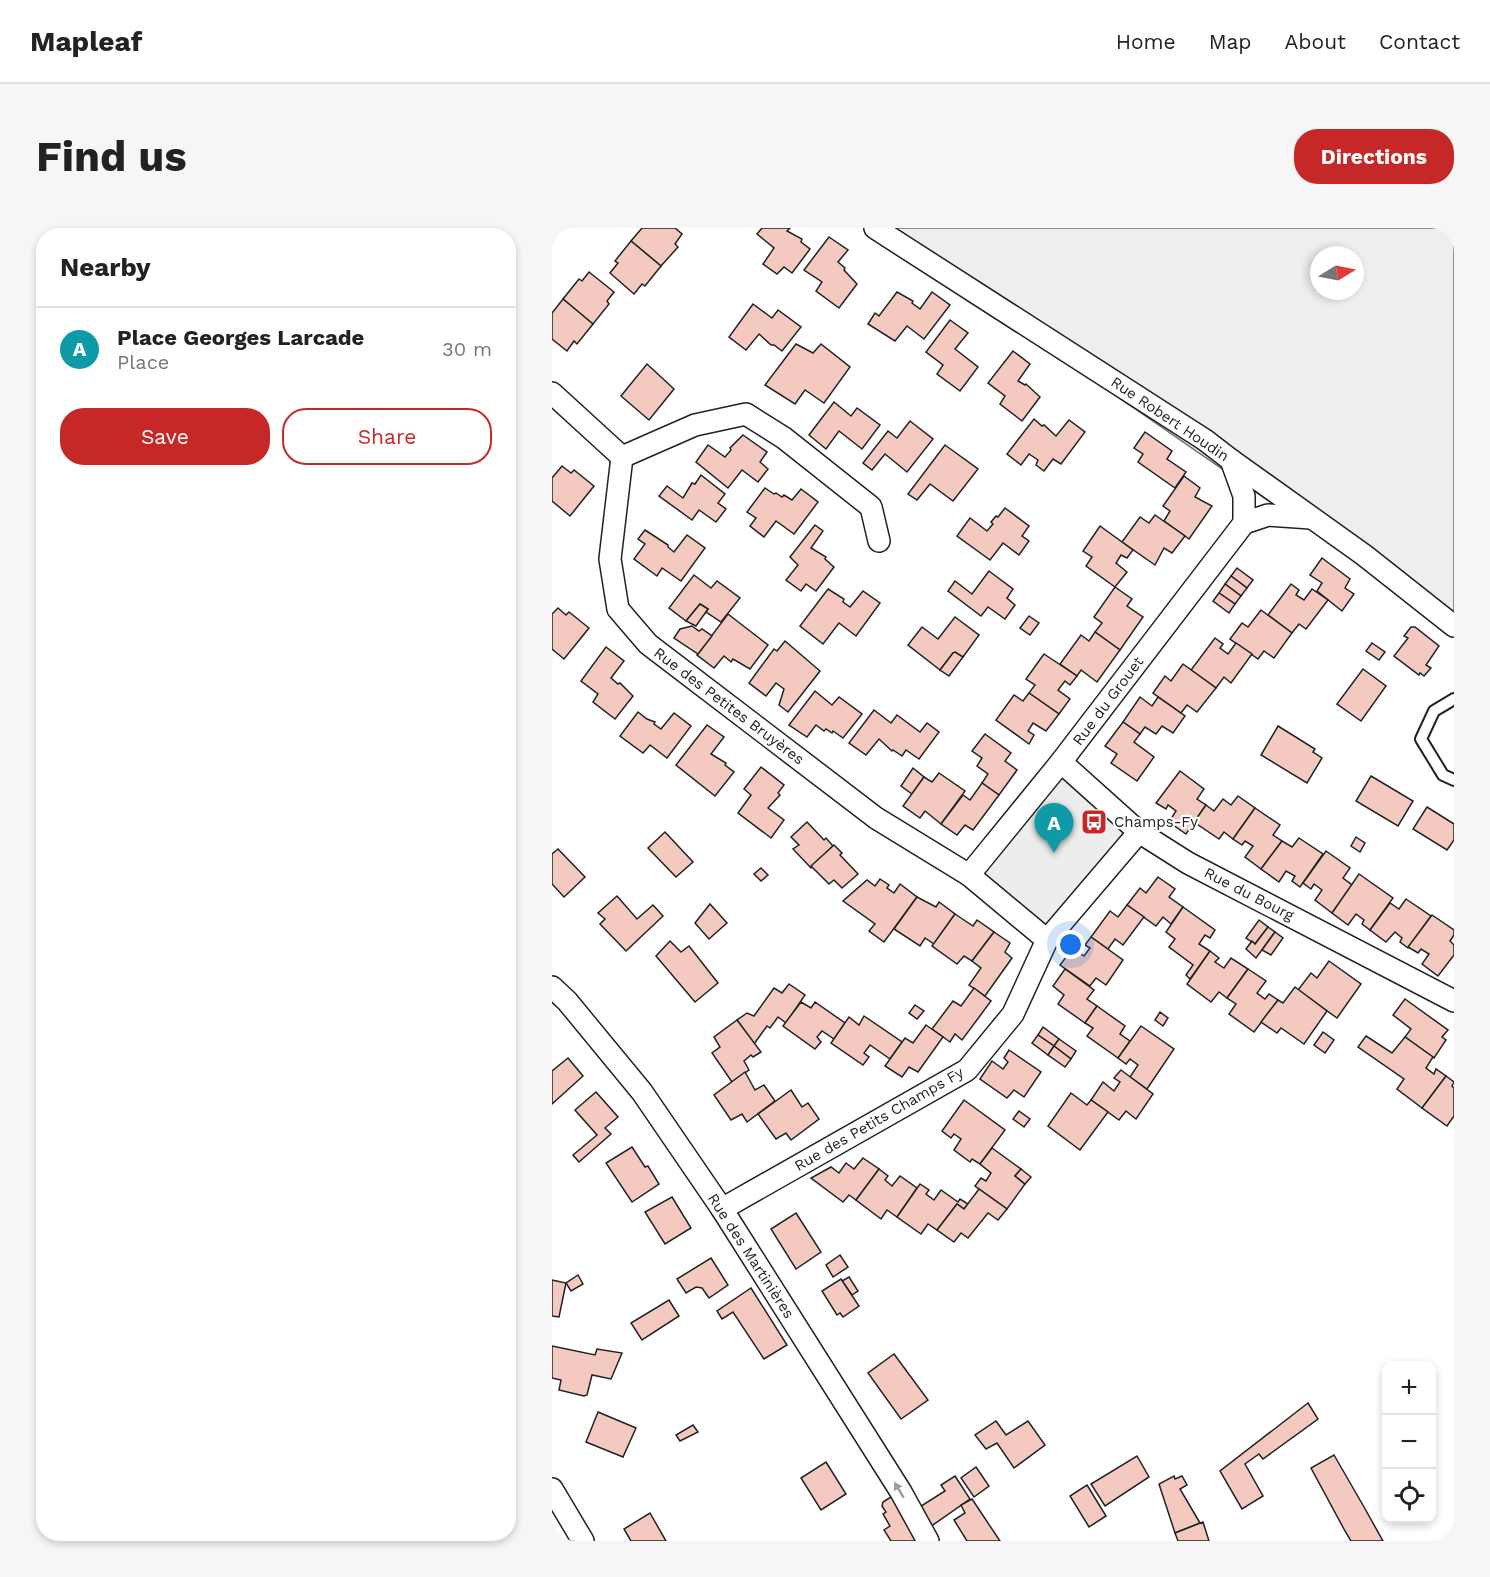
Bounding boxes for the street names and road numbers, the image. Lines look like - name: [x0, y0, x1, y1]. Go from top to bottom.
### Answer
- street label: Rue Robert Houdin: [1108, 373, 1232, 465]
- street label: Rue des Petites Bruyères: [650, 644, 808, 768]
- street label: Rue du Grouet: [1069, 653, 1148, 749]
- street label: Rue du Bourg: [1201, 864, 1297, 924]
- street label: Rue des Petits Champs Fy: [791, 1063, 967, 1175]
- street label: Rue des Martinières: [704, 1190, 798, 1322]

